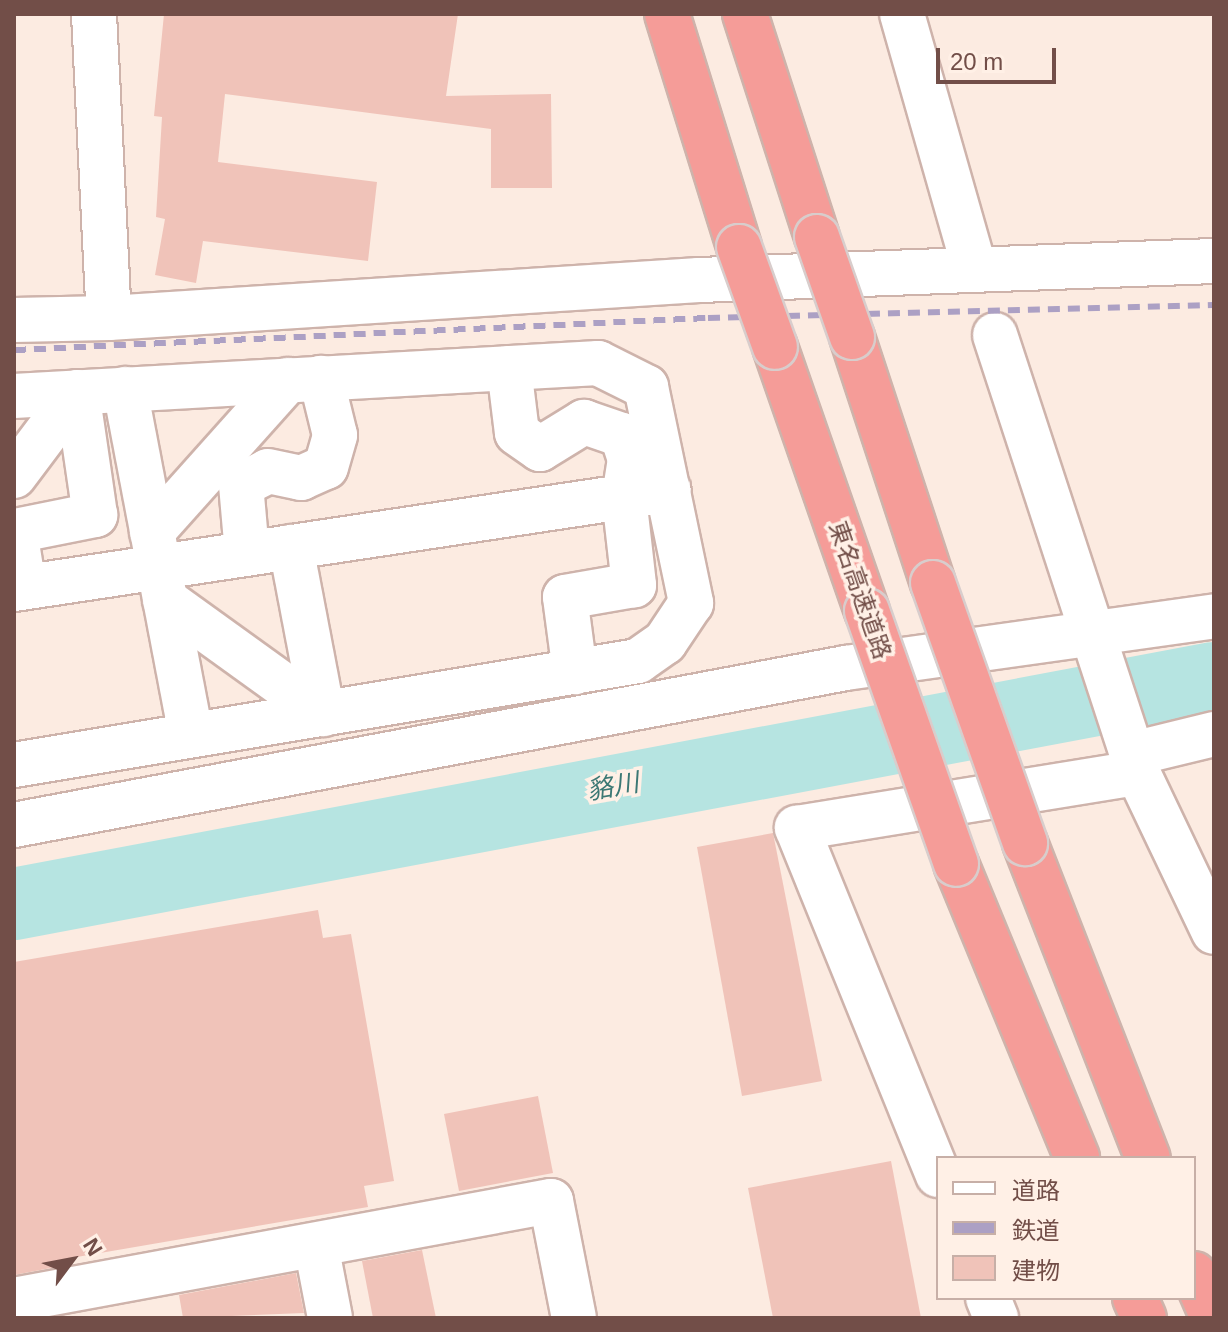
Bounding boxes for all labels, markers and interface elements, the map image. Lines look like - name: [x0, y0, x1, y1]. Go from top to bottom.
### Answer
- scale bar: [940, 32, 1060, 82]
- text: 20 m: [950, 48, 1003, 75]
- street label: 東名高速道路: [823, 517, 897, 663]
- water label: 貉川: [585, 767, 641, 807]
- legend: [936, 1156, 1196, 1300]
- text: 道路: [1012, 1177, 1060, 1204]
- text: 鉄道: [1012, 1217, 1060, 1244]
- north arrow: [32, 1220, 112, 1300]
- text: N: [78, 1234, 108, 1260]
- text: 建物: [1012, 1257, 1060, 1284]

